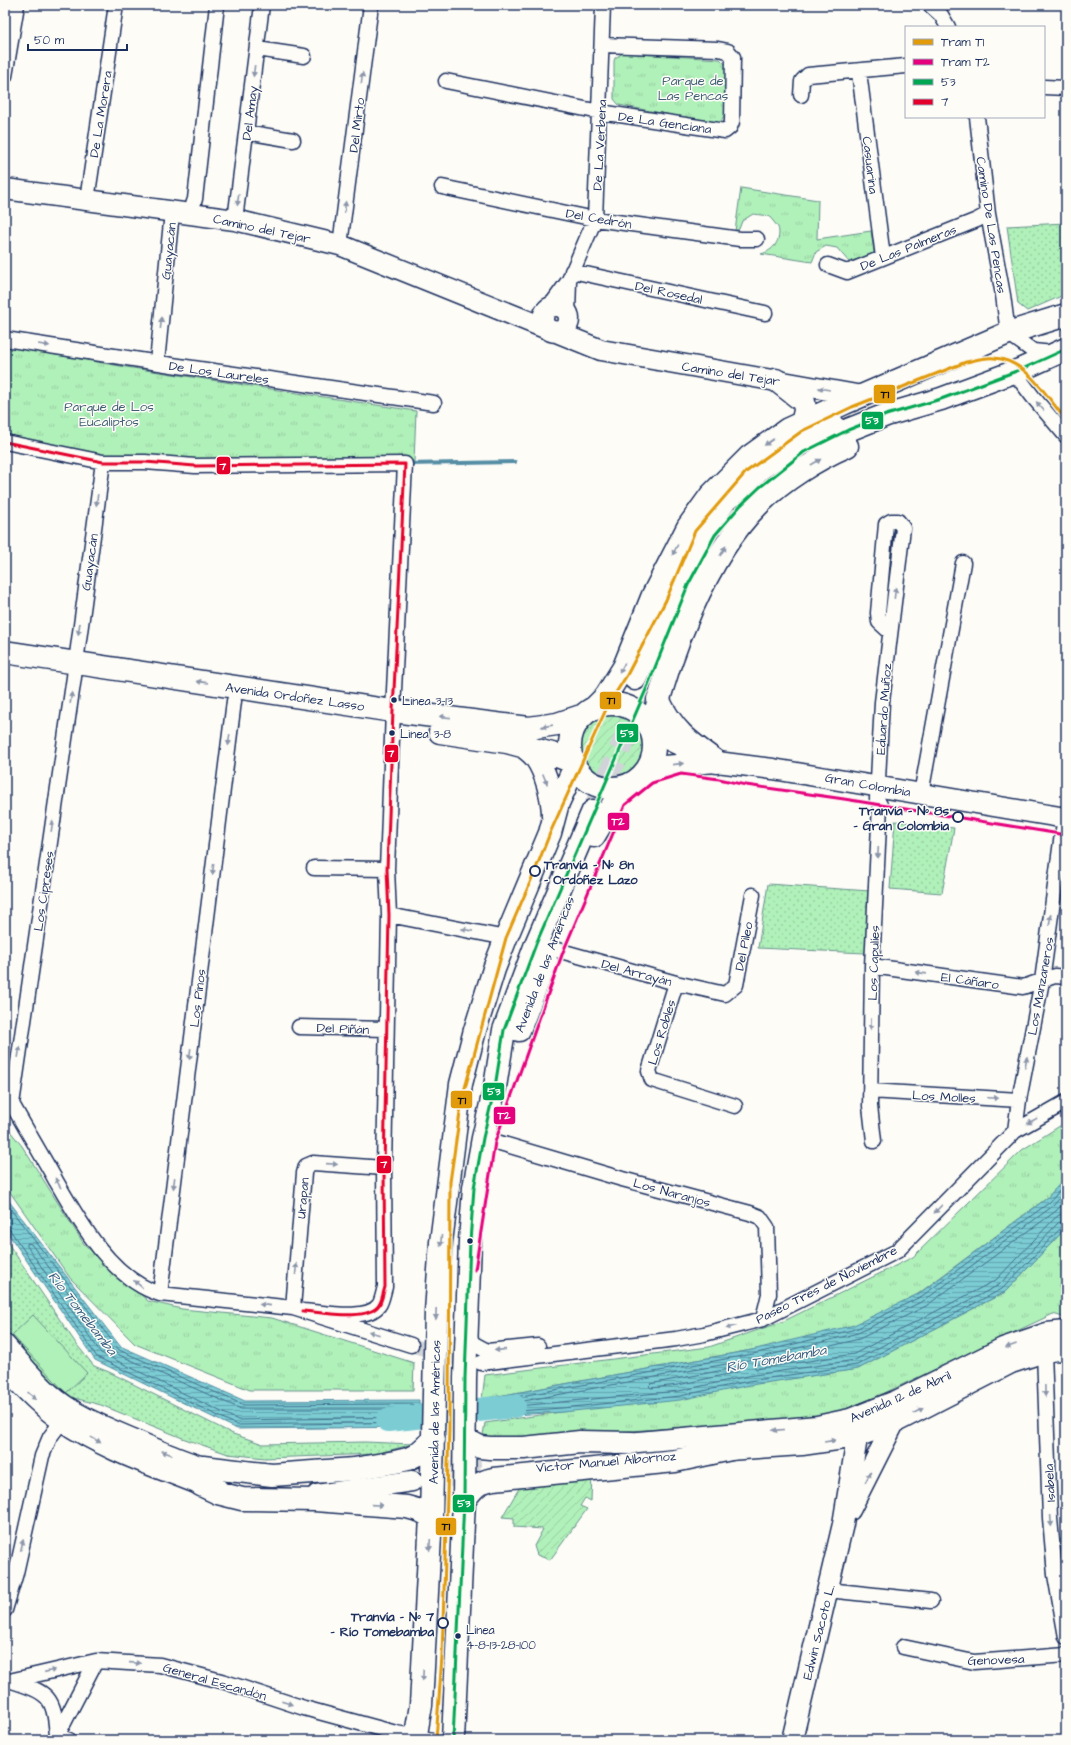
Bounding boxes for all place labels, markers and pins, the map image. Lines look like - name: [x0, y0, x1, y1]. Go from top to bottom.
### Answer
- place label: Linea 3-13: [402, 693, 453, 710]
- marker: Linea 3-13: [389, 695, 399, 705]
- place label: Linea 3-8: [400, 726, 451, 743]
- marker: Linea 3-8: [387, 728, 397, 738]
- place label: Tranvía - Nº 8s - Gran Colombia: [853, 802, 949, 835]
- marker: Tranvía - Nº 8s - Gran Colombia: [952, 811, 964, 823]
- place label: Tranvía - Nº 8n - Ordoñez Lazo: [543, 856, 638, 889]
- marker: Tranvía - Nº 8n - Ordoñez Lazo: [529, 865, 541, 877]
- unlabelled marker: [465, 1236, 475, 1246]
- place label: Tranvía - Nº 7 - Río Tomebamba: [330, 1608, 435, 1641]
- marker: Tranvía - Nº 7 - Río Tomebamba: [437, 1617, 449, 1629]
- place label: Línea 4-8-13-28-100: [466, 1622, 536, 1654]
- marker: Línea 4-8-13-28-100: [453, 1631, 463, 1641]

